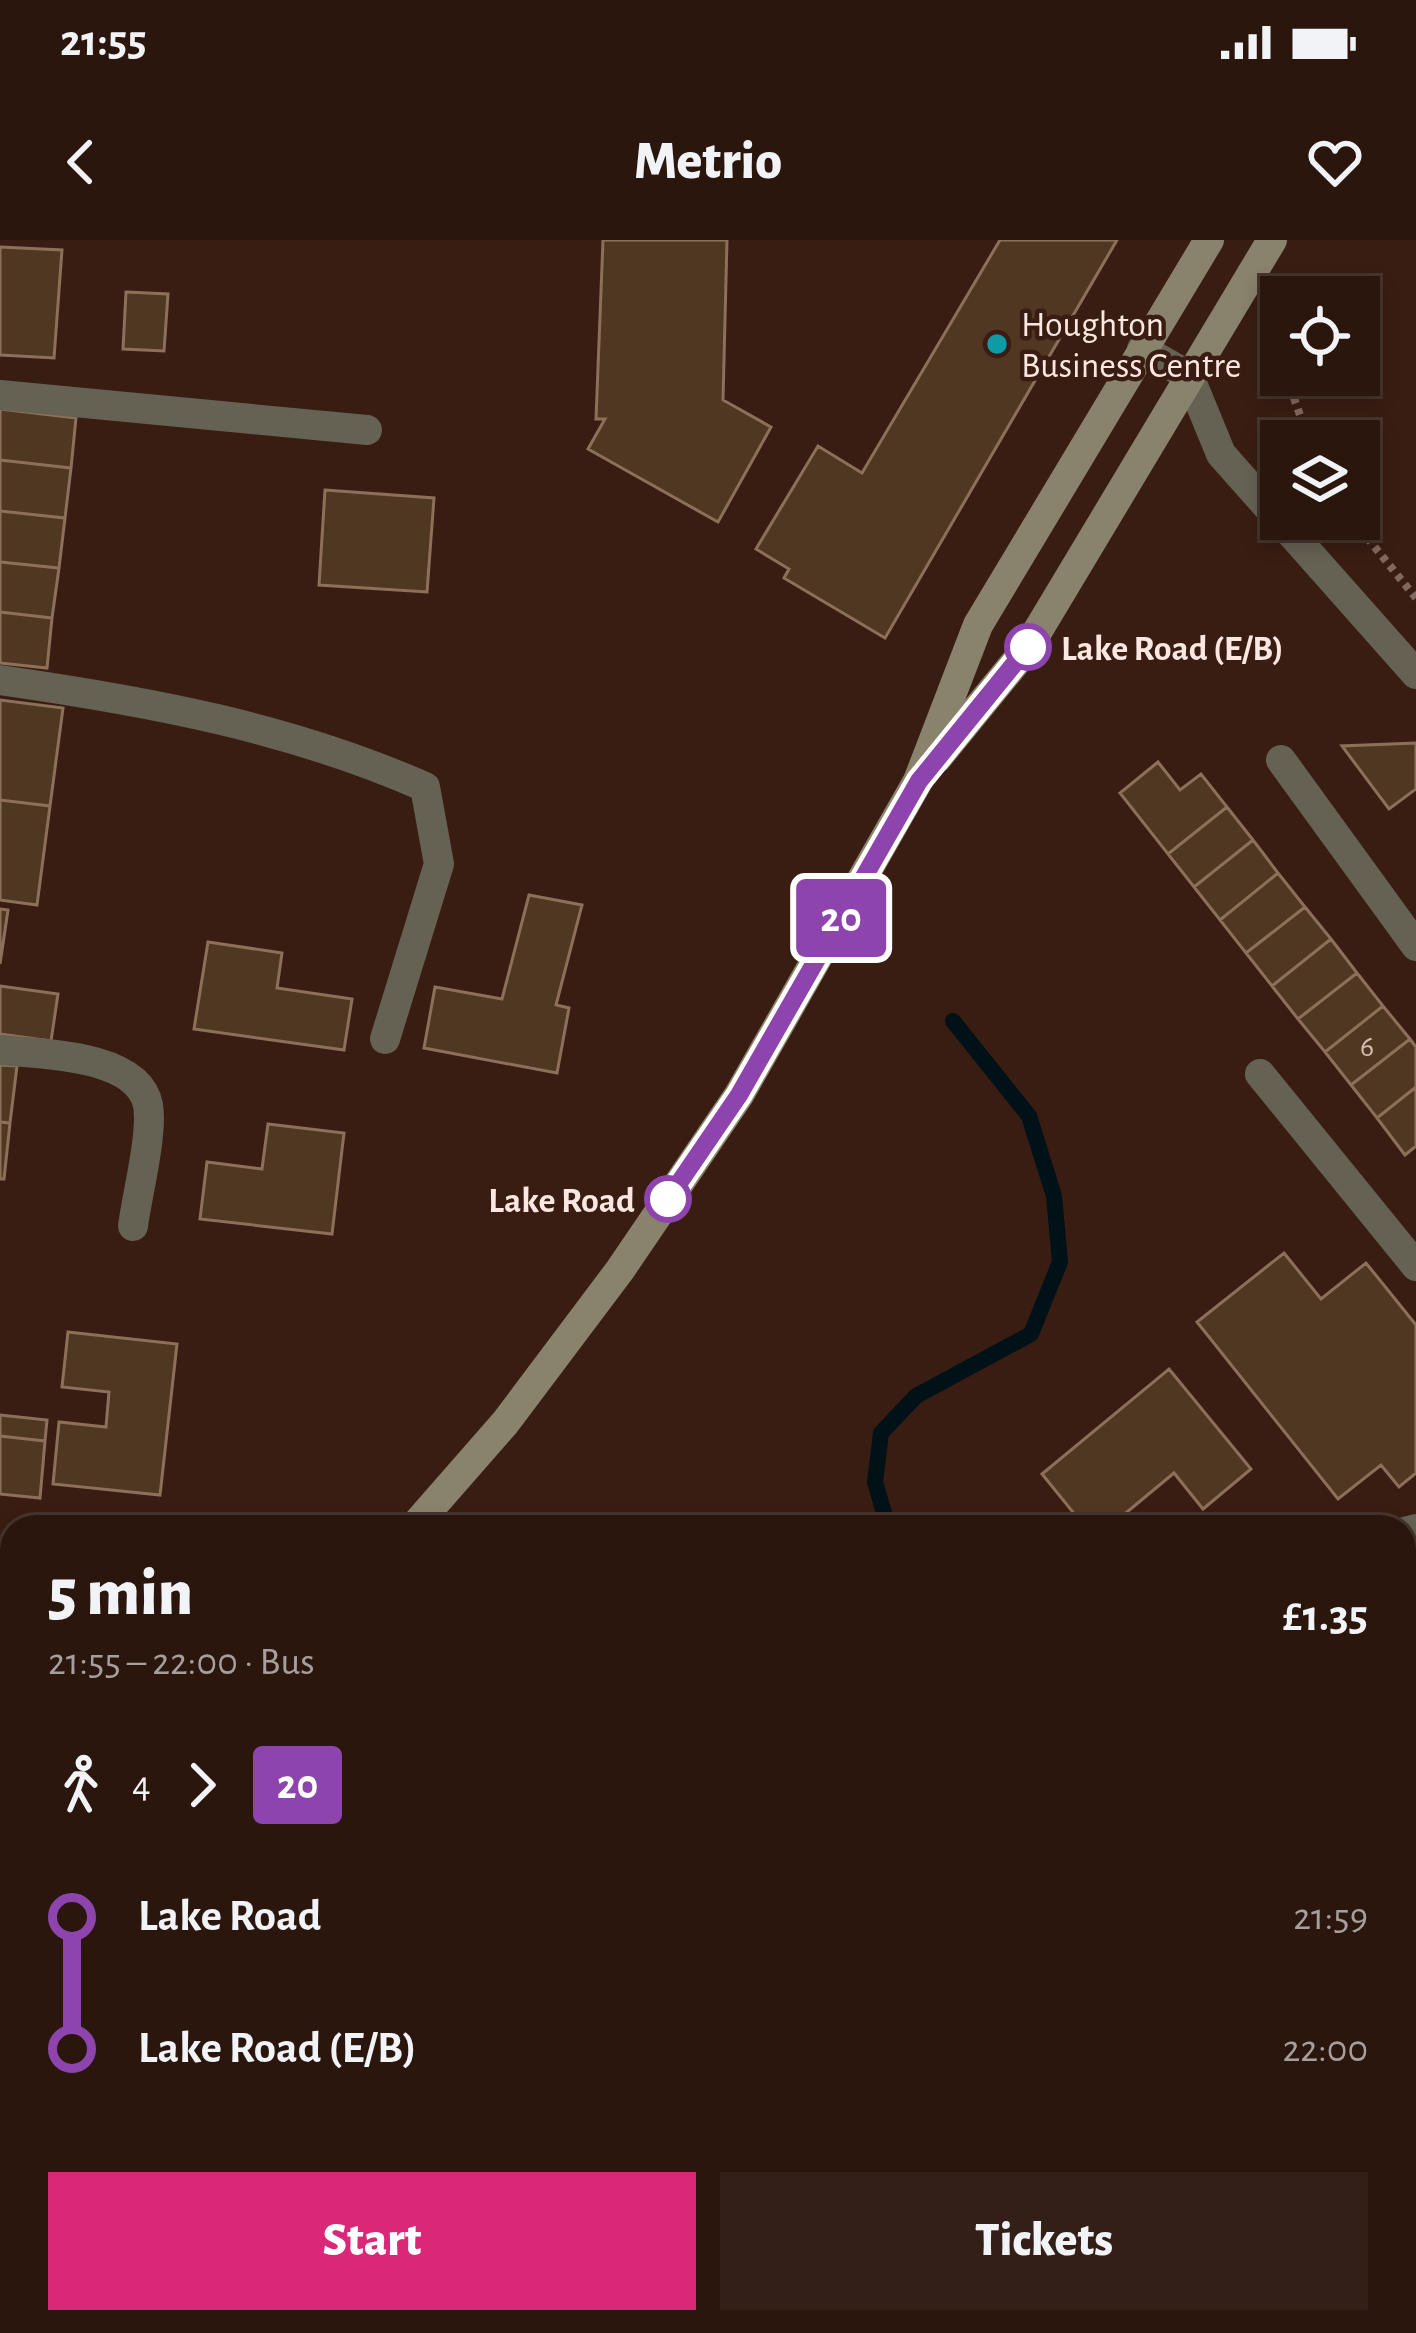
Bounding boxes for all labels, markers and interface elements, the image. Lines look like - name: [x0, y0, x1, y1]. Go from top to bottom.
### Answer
- text: 21:55: [60, 19, 147, 64]
- icon: back: [48, 129, 114, 195]
- icon: heart: [1302, 129, 1368, 195]
- text: Metrio: [634, 135, 782, 189]
- map controls: [1260, 276, 1380, 540]
- button: locate: [1260, 276, 1380, 396]
- place label: Houghton Business Centre: [1021, 307, 1241, 384]
- marker: Houghton Business Centre: [984, 331, 1010, 357]
- button: layers: [1260, 420, 1380, 540]
- marker: Lake Road (E/B): [1006, 625, 1050, 669]
- place label: Lake Road (E/B): [1061, 631, 1284, 667]
- line badge: 20: [787, 879, 895, 957]
- text: 20: [820, 897, 862, 939]
- house number: 6: [1360, 1032, 1374, 1062]
- marker: Lake Road: [646, 1177, 690, 1221]
- place label: Lake Road: [488, 1183, 635, 1219]
- text: 5 min: [48, 1561, 193, 1627]
- text: £1.35: [1283, 1594, 1368, 1639]
- text: 21:55 – 22:00 · Bus: [48, 1643, 315, 1682]
- icon: walk: [48, 1752, 114, 1818]
- icon: forward: [169, 1752, 235, 1818]
- text: 20: [277, 1764, 318, 1806]
- text: 4: [132, 1766, 151, 1805]
- text: Lake Road: [138, 1894, 321, 1939]
- text: 21:59: [1293, 1898, 1368, 1937]
- text: Lake Road (E/B): [138, 2026, 417, 2071]
- text: 22:00: [1282, 2030, 1368, 2069]
- button: Start: [48, 2172, 696, 2310]
- button: Tickets: [720, 2172, 1368, 2310]

